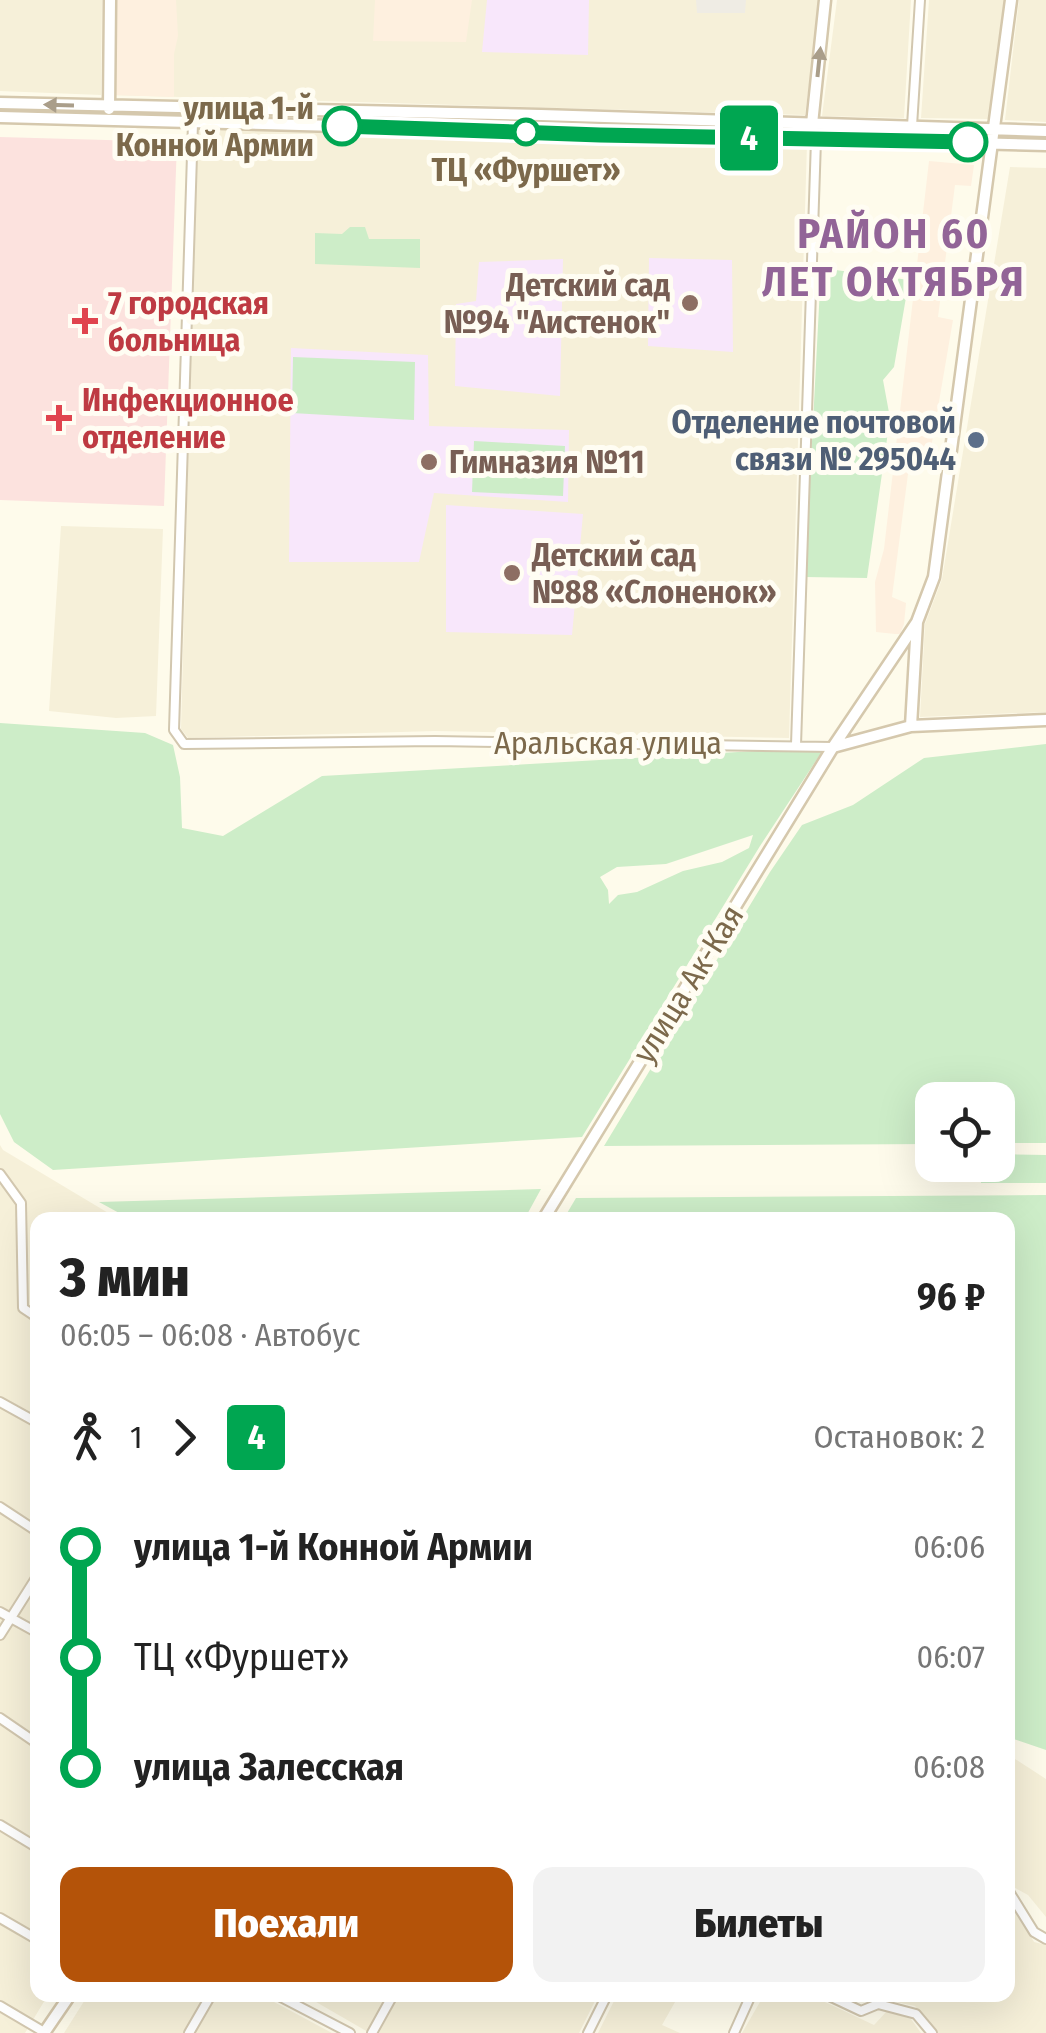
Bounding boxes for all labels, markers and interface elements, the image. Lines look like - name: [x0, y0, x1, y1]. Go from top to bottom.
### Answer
- one-way arrow: [811, 46, 827, 77]
- place label: улица 1-й Конной Армии: [116, 89, 314, 164]
- one-way arrow: [42, 97, 74, 113]
- line badge: 4: [716, 106, 782, 170]
- marker: улица 1-й Конной Армии: [323, 107, 361, 145]
- text: 4: [740, 117, 758, 159]
- marker: ТЦ «Фуршет»: [513, 119, 539, 145]
- unlabelled marker: [949, 123, 987, 161]
- place label: ТЦ «Фуршет»: [432, 151, 620, 189]
- district label: РАЙОН 60 ЛЕТ ОКТЯБРЯ: [762, 209, 1026, 307]
- place label: Детский сад №94 "Аистенок": [444, 266, 670, 341]
- place label: 7 городская больница: [108, 284, 269, 359]
- marker: Детский сад №94 "Аистенок": [679, 292, 701, 314]
- marker: 7 городская больница: [72, 308, 98, 334]
- place label: Инфекционное отделение: [82, 381, 294, 456]
- place label: Отделение почтовой связи № 295044: [672, 403, 956, 478]
- marker: Инфекционное отделение: [46, 405, 72, 431]
- marker: Отделение почтовой связи № 295044: [965, 429, 987, 451]
- place label: Гимназия №11: [449, 443, 645, 481]
- marker: Гимназия №11: [418, 451, 440, 473]
- place label: Детский сад №88 «Слоненок»: [531, 536, 777, 611]
- marker: Детский сад №88 «Слоненок»: [501, 562, 523, 584]
- street label: Аральская улица: [494, 724, 722, 762]
- street label: улица Ак-Кая: [625, 898, 751, 1070]
- map controls: [915, 1082, 1015, 1182]
- button: locate: [915, 1082, 1015, 1182]
- text: 3 мин: [60, 1245, 190, 1311]
- text: 96 ₽: [917, 1274, 985, 1320]
- text: 06:05 – 06:08 · Автобус: [60, 1316, 360, 1354]
- icon: walk: [60, 1410, 115, 1465]
- icon: forward: [157, 1410, 212, 1465]
- text: 4: [247, 1416, 265, 1458]
- text: 1: [130, 1418, 142, 1456]
- text: Остановок: 2: [813, 1418, 985, 1456]
- text: улица 1-й Конной Армии: [134, 1524, 533, 1570]
- text: 06:06: [913, 1528, 985, 1566]
- text: ТЦ «Фуршет»: [134, 1634, 350, 1680]
- text: 06:07: [917, 1638, 985, 1676]
- text: улица Залесская: [134, 1744, 404, 1790]
- text: 06:08: [913, 1748, 985, 1786]
- button: Поехали: [60, 1867, 513, 1982]
- button: Билеты: [533, 1867, 985, 1982]

